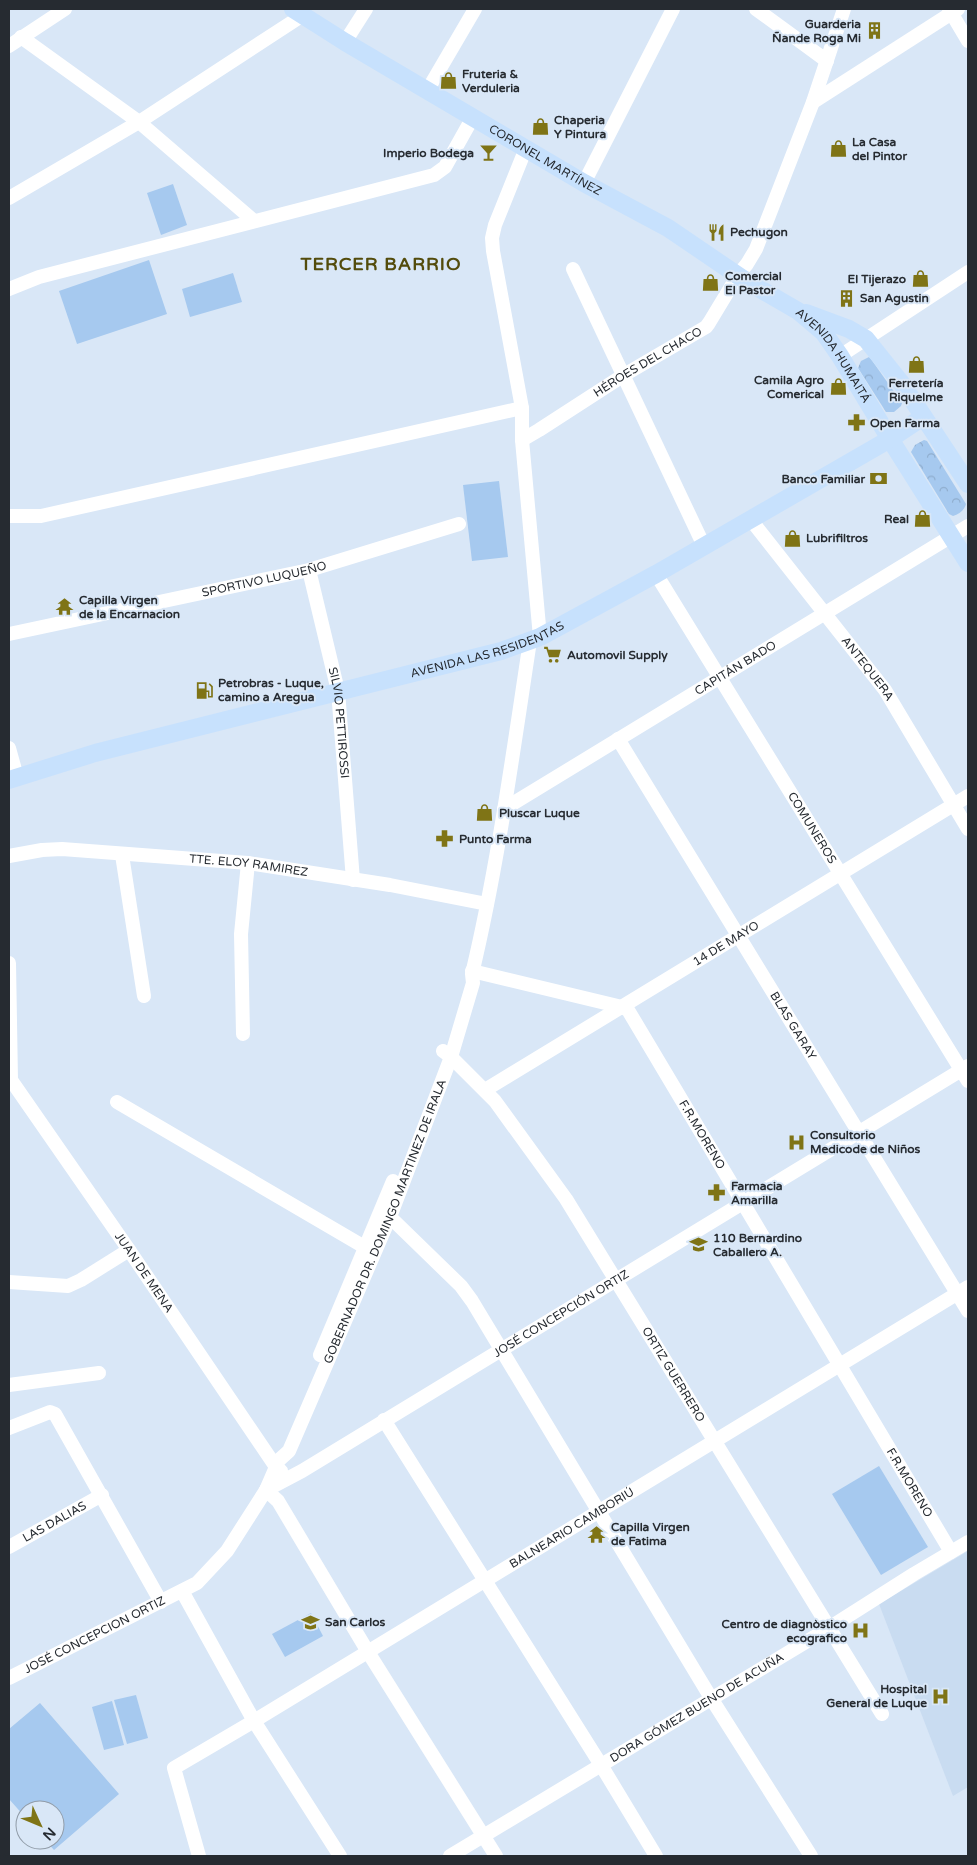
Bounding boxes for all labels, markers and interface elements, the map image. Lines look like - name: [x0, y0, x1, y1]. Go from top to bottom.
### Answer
- place label: Guarderia Ñande Roga Mi: [772, 17, 861, 46]
- building icon: Guarderia Ñande Roga Mi: [865, 21, 885, 41]
- place label: Fruteria & Verduleria: [462, 67, 520, 95]
- shop icon: Fruteria & Verduleria: [438, 71, 458, 91]
- place label: Chaperia Y Pintura: [554, 113, 606, 141]
- shop icon: Chaperia Y Pintura: [530, 117, 550, 137]
- street label: CORONEL MARTÍNEZ: [486, 121, 604, 198]
- place label: La Casa del Pintor: [852, 135, 907, 163]
- shop icon: La Casa del Pintor: [828, 139, 848, 159]
- bar icon: Imperio Bodega: [478, 143, 498, 163]
- place label: Imperio Bodega: [383, 146, 474, 161]
- restaurant icon: Pechugon: [706, 222, 726, 242]
- place label: Pechugon: [730, 225, 788, 240]
- district label: TERCER BARRIO: [299, 253, 462, 275]
- place label: Comercial El Pastor: [725, 269, 782, 297]
- shop icon: El Tijerazo: [910, 269, 930, 289]
- place label: El Tijerazo: [848, 272, 906, 287]
- shop icon: Comercial El Pastor: [701, 273, 721, 293]
- building icon: San Agustin: [836, 288, 856, 308]
- place label: San Agustin: [860, 291, 929, 306]
- street label: AVENIDA HUMAITÁ: [793, 305, 873, 405]
- street label: HÉROES DEL CHACO: [591, 324, 705, 400]
- shop icon: Ferretería Riquelme: [906, 354, 926, 374]
- place label: Camila Agro Comerical: [754, 373, 824, 401]
- place label: Ferretería Riquelme: [888, 376, 944, 405]
- shop icon: Camila Agro Comerical: [828, 377, 848, 397]
- pharmacy icon: Open Farma: [846, 413, 866, 433]
- place label: Open Farma: [870, 416, 940, 431]
- bank icon: Banco Familiar: [869, 469, 889, 489]
- place label: Banco Familiar: [781, 472, 865, 486]
- shop icon: Real: [913, 509, 933, 529]
- place label: Real: [884, 512, 909, 526]
- shop icon: Lubrifiltros: [782, 528, 802, 548]
- place label: Lubrifiltros: [806, 531, 868, 545]
- street label: SPORTIVO LUQUEÑO: [201, 558, 328, 600]
- place label: Capilla Virgen de la Encarnacion: [79, 593, 180, 621]
- temple icon: Capilla Virgen de la Encarnacion: [55, 597, 75, 617]
- street label: AVENIDA LAS RESIDENTAS: [409, 618, 566, 680]
- street label: ANTEQUERA: [839, 634, 897, 703]
- street label: CAPITÁN BADO: [692, 638, 779, 698]
- supermarket icon: Automovil Supply: [543, 645, 563, 665]
- place label: Automovil Supply: [567, 648, 668, 663]
- street label: SILVIO PETTIROSSI: [325, 666, 352, 779]
- place label: Petrobras - Luque, camino a Aregua: [218, 676, 324, 705]
- fuel station icon: Petrobras - Luque, camino a Aregua: [194, 680, 214, 700]
- street label: COMUNEROS: [785, 789, 840, 866]
- shop icon: Pluscar Luque: [475, 803, 495, 823]
- place label: Pluscar Luque: [499, 806, 580, 821]
- pharmacy icon: Punto Farma: [435, 829, 455, 849]
- place label: Punto Farma: [459, 832, 532, 846]
- street label: TTE. ELOY RAMIREZ: [189, 852, 309, 879]
- street label: 14 DE MAYO: [690, 918, 762, 969]
- street label: BLAS GARAY: [767, 989, 820, 1062]
- street label: GOBERNADOR DR. DOMINGO MARTINEZ DE IRALA: [321, 1077, 449, 1366]
- street label: F.R.MORENO: [676, 1097, 728, 1172]
- place label: Consultorio Medicode de Niños: [810, 1128, 920, 1156]
- hospital icon: Consultorio Medicode de Niños: [786, 1132, 806, 1152]
- place label: Farmacia Amarilla: [731, 1179, 783, 1207]
- pharmacy icon: Farmacia Amarilla: [707, 1183, 727, 1203]
- street label: JUAN DE MENA: [112, 1230, 176, 1315]
- place label: 110 Bernardino Caballero A.: [713, 1231, 802, 1259]
- school or university icon: 110 Bernardino Caballero A.: [689, 1235, 709, 1255]
- street label: JOSÉ CONCEPCIÓN ORTIZ: [491, 1267, 632, 1360]
- street label: ORTIZ GUERRERO: [639, 1324, 708, 1425]
- street label: F.R.MORENO: [884, 1445, 936, 1520]
- street label: BALNEARIO CAMBORIÚ: [507, 1485, 637, 1571]
- street label: LAS DALIAS: [20, 1498, 89, 1545]
- place label: Capilla Virgen de Fatima: [611, 1520, 690, 1548]
- temple icon: Capilla Virgen de Fatima: [587, 1524, 607, 1544]
- street label: JOSÉ CONCEPCION ORTIZ: [22, 1593, 168, 1676]
- school or university icon: San Carlos: [301, 1612, 321, 1632]
- place label: San Carlos: [325, 1615, 386, 1629]
- place label: Centro de diagnòstico ecografico: [722, 1617, 847, 1646]
- hospital icon: Centro de diagnòstico ecografico: [851, 1621, 871, 1641]
- street label: DORA GÓMEZ BUENO DE ACUÑA: [607, 1650, 786, 1765]
- place label: Hospital General de Luque: [826, 1682, 927, 1711]
- hospital icon: Hospital General de Luque: [931, 1686, 951, 1706]
- north arrow: [15, 1800, 65, 1850]
- text: N: [39, 1824, 59, 1844]

